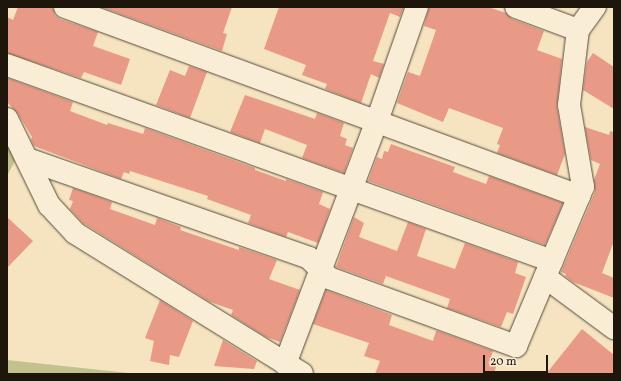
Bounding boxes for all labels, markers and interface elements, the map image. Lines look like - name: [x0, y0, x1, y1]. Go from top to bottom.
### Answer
- scale bar: [485, 347, 550, 373]
- text: 20 m: [490, 354, 517, 370]

